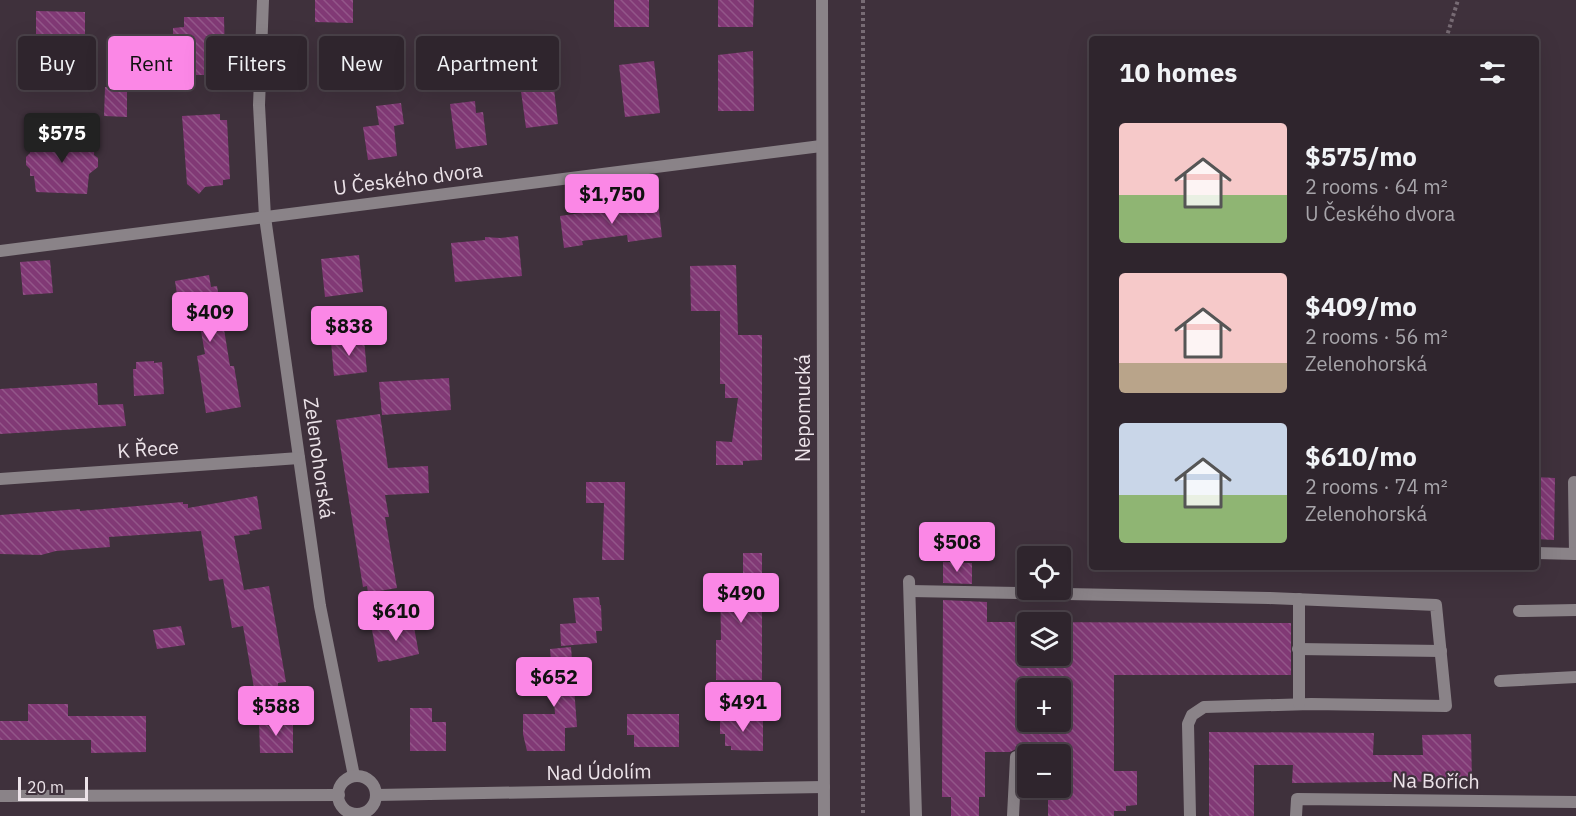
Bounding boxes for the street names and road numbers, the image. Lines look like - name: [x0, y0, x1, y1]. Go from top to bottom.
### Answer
- street label: U Českého dvora: [332, 156, 484, 201]
- street label: Nepomucká: [789, 354, 816, 462]
- street label: Zelenohorská: [298, 396, 341, 521]
- street label: K Řece: [116, 433, 180, 464]
- street label: Nad Údolím: [546, 757, 652, 786]
- street label: Na Bořích: [1392, 766, 1480, 795]

